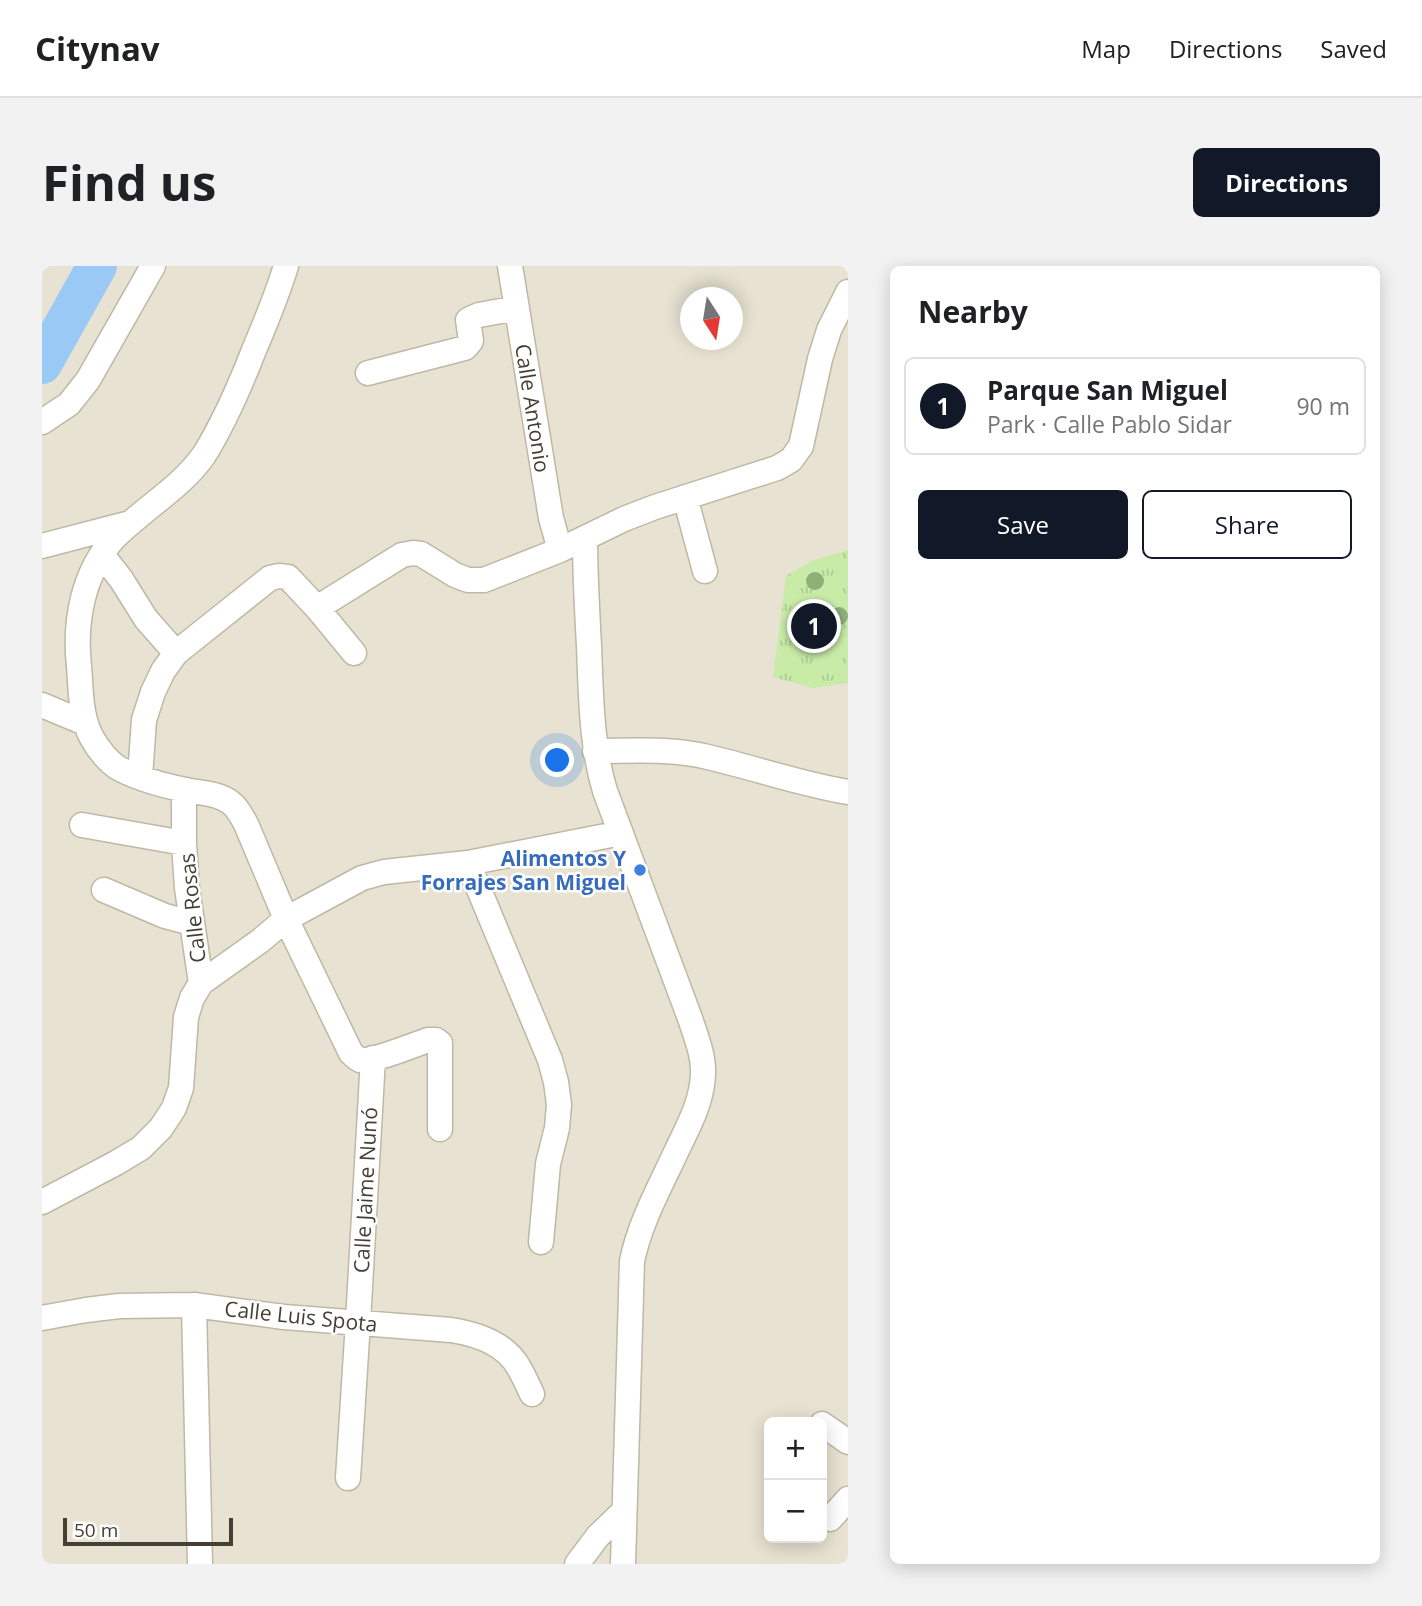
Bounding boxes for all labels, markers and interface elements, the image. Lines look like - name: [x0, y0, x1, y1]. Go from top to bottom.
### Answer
- text: Citynav: [35, 26, 160, 71]
- text: Map: [1081, 32, 1131, 65]
- text: Directions: [1169, 32, 1282, 65]
- text: Saved: [1320, 32, 1387, 65]
- button: Directions: [1193, 148, 1380, 217]
- text: Find us: [42, 149, 216, 215]
- north arrow: [680, 287, 743, 350]
- text: Nearby: [918, 291, 1028, 332]
- street label: Calle Antonio: [509, 342, 557, 474]
- text: Parque San Miguel: [987, 372, 1228, 408]
- text: 1: [936, 390, 950, 422]
- text: 90 m: [1296, 390, 1350, 422]
- text: Park · Calle Pablo Sidar: [987, 408, 1232, 440]
- button: Save: [918, 490, 1128, 559]
- button: Share: [1142, 490, 1352, 559]
- pin: 1: [791, 600, 837, 652]
- your location: [540, 743, 574, 777]
- place label: Alimentos Y Forrajes San Miguel: [421, 844, 627, 896]
- street label: Calle Rosas: [172, 852, 212, 964]
- marker: Alimentos Y Forrajes San Miguel: [632, 862, 648, 878]
- street label: Calle Jaime Nunó: [347, 1106, 383, 1274]
- street label: Calle Luis Spota: [223, 1294, 379, 1338]
- map controls: [764, 1417, 827, 1543]
- button: +: [764, 1417, 827, 1480]
- button: −: [764, 1480, 827, 1543]
- scale bar: [63, 1515, 233, 1547]
- text: 50 m: [74, 1517, 118, 1543]

